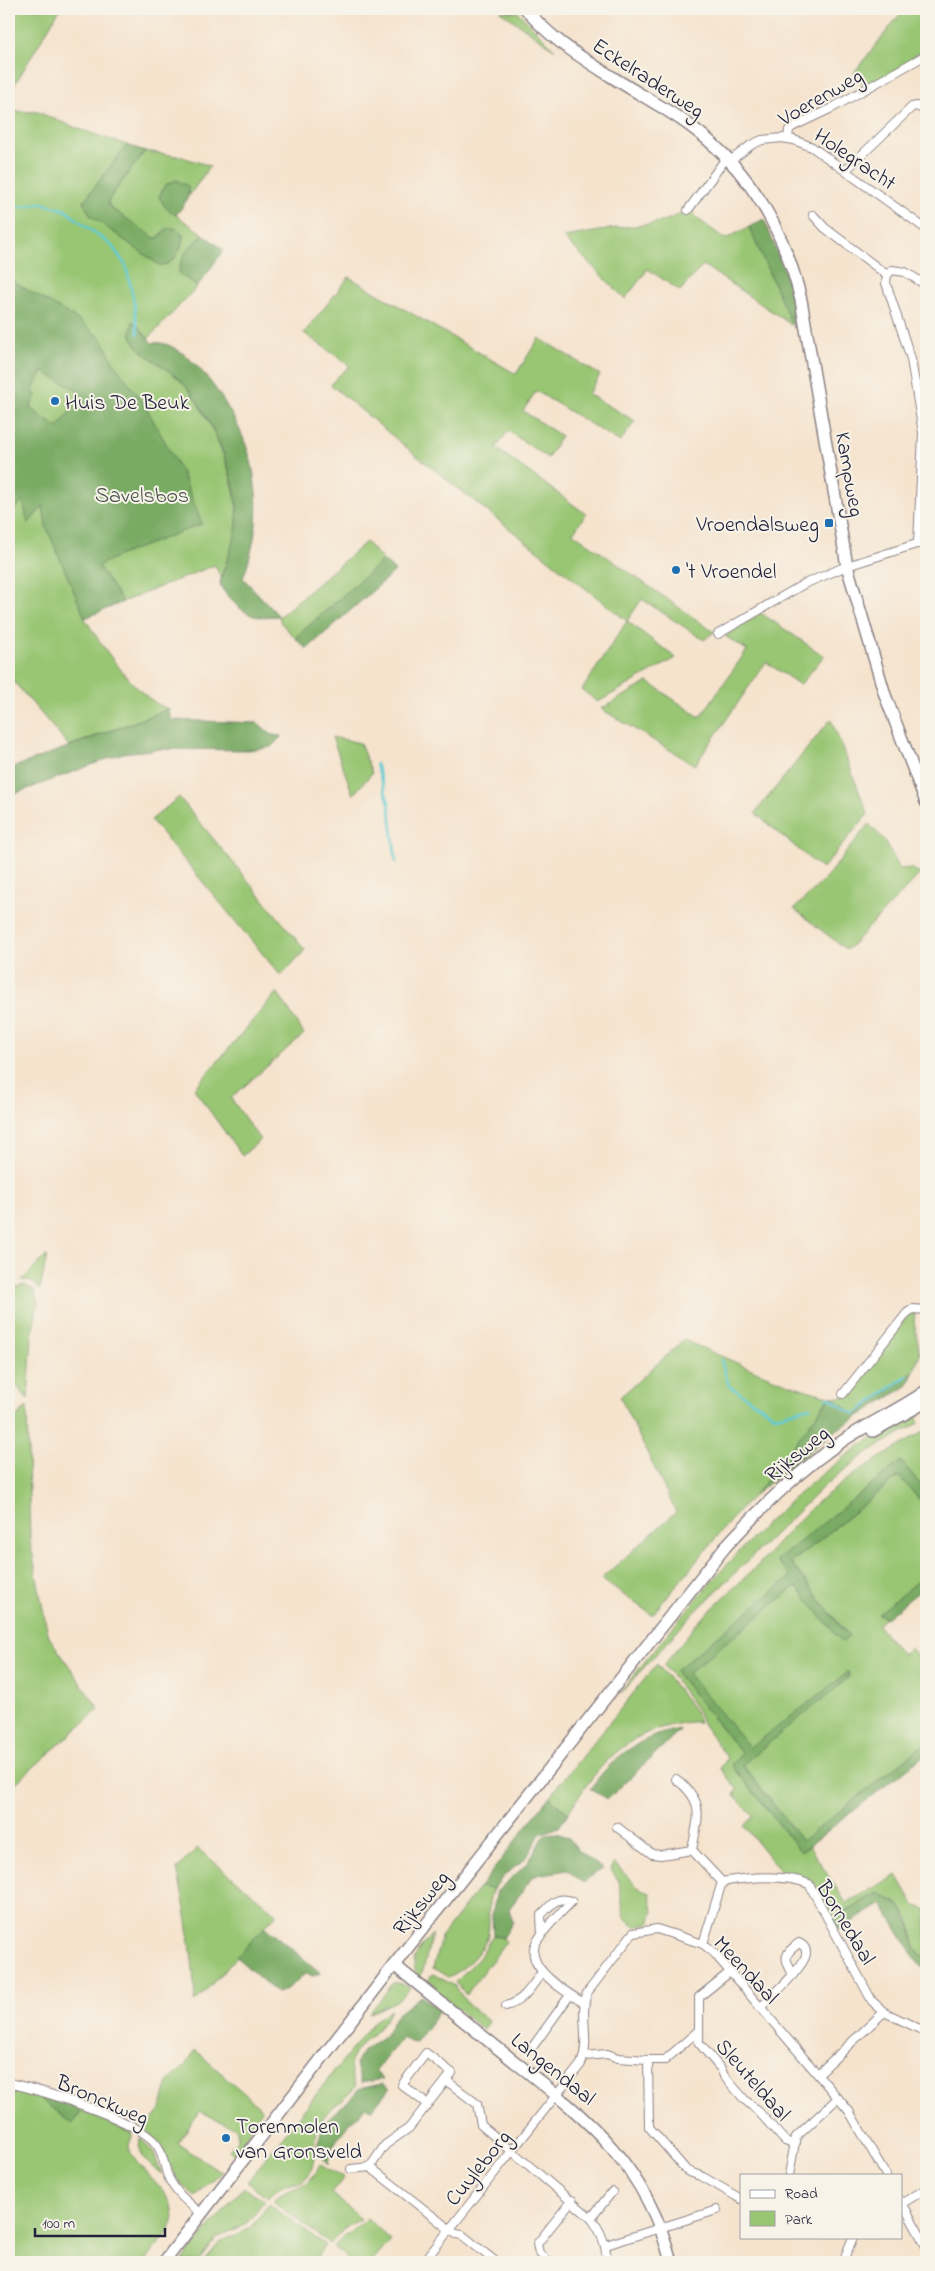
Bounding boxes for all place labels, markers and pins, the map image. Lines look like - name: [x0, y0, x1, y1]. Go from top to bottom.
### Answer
- place label: Huis De Beuk: [65, 388, 190, 420]
- marker: Huis De Beuk: [49, 395, 61, 407]
- place label: Vroendalsweg: [695, 510, 819, 543]
- marker: Vroendalsweg: [823, 517, 835, 529]
- place label: 't Vroendel: [686, 557, 776, 589]
- marker: 't Vroendel: [670, 564, 682, 576]
- place label: Torenmolen van Gronsveld: [236, 2112, 362, 2169]
- marker: Torenmolen van Gronsveld: [220, 2132, 232, 2144]

